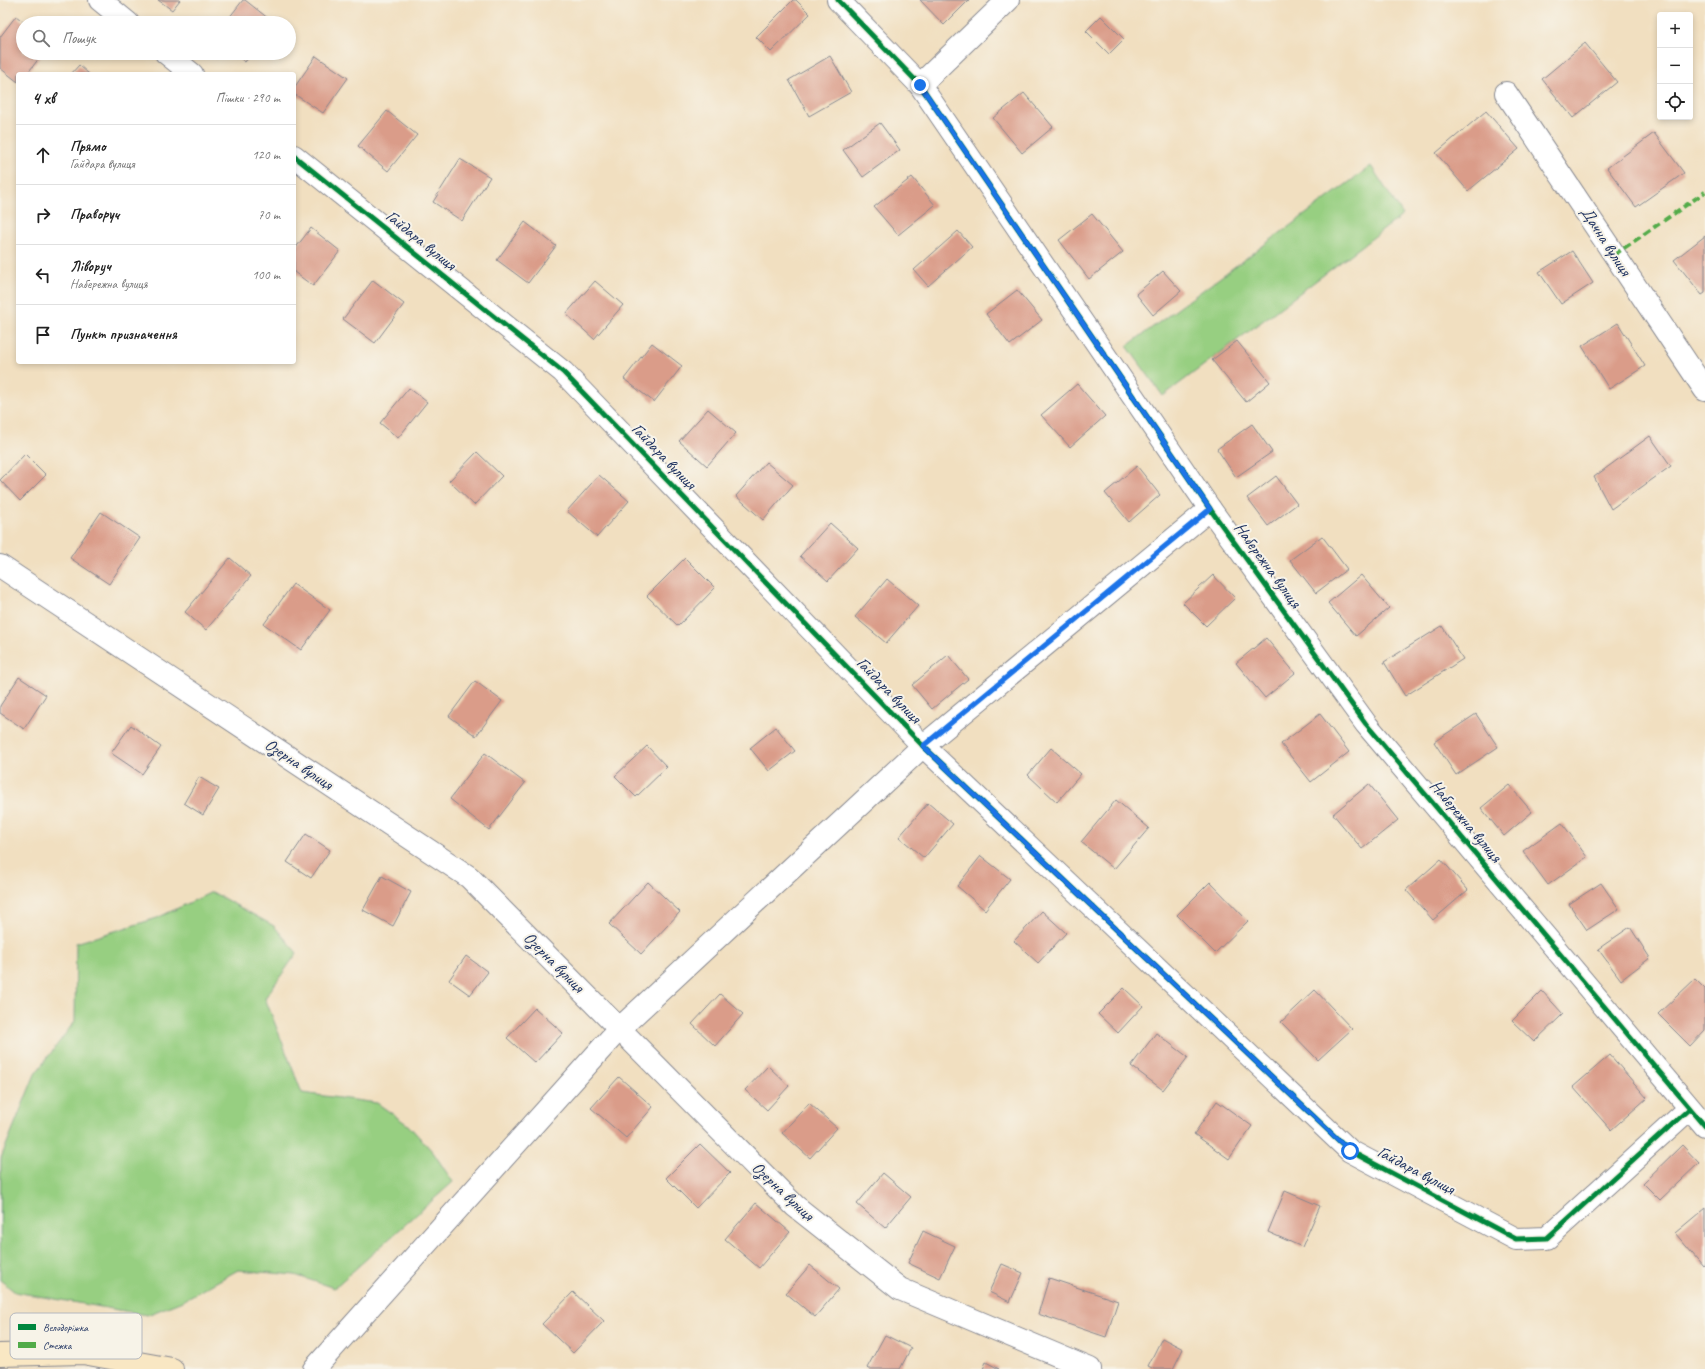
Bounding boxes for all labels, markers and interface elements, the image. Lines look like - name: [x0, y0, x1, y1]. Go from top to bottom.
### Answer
- map controls: [1657, 12, 1693, 120]
- button: +: [1657, 12, 1693, 48]
- search box: [16, 16, 296, 60]
- icon: search: [30, 27, 52, 49]
- text: Пошук: [62, 29, 95, 48]
- button: −: [1657, 48, 1693, 84]
- route end: [911, 76, 929, 94]
- button: locate: [1657, 84, 1693, 120]
- text: 4 хв: [32, 88, 55, 109]
- text: Пішки · 290 m: [216, 90, 280, 106]
- text: Прямо: [70, 137, 106, 156]
- icon: ahead: [32, 144, 54, 166]
- text: 120 m: [252, 147, 280, 163]
- text: Гайдара вулиця: [70, 156, 134, 172]
- street label: Дачна вулиця: [1576, 203, 1637, 281]
- icon: right: [32, 204, 54, 226]
- text: Праворуч: [70, 205, 119, 224]
- street label: Гайдара вулиця: [382, 205, 462, 276]
- text: 70 m: [258, 207, 280, 223]
- text: Ліворуч: [70, 257, 111, 276]
- icon: left: [32, 264, 54, 286]
- text: 100 m: [252, 267, 280, 283]
- text: Набережна вулиця: [70, 276, 148, 292]
- icon: arrive: [32, 324, 54, 346]
- text: Пункт призначення: [70, 325, 177, 344]
- street label: Гайдара вулиця: [627, 418, 702, 495]
- street label: Набережна вулиця: [1230, 518, 1307, 613]
- street label: Гайдара вулиця: [852, 652, 927, 729]
- street label: Озерна вулиця: [260, 734, 338, 796]
- street label: Набережна вулиця: [1425, 775, 1507, 867]
- street label: Озерна вулиця: [519, 927, 590, 999]
- street label: Гайдара вулиця: [1374, 1141, 1460, 1200]
- route start: [1341, 1142, 1359, 1160]
- street label: Озерна вулиця: [747, 1157, 820, 1227]
- legend: [10, 1313, 142, 1359]
- text: Велодоріжка: [43, 1320, 89, 1334]
- text: Стежка: [43, 1338, 72, 1352]

